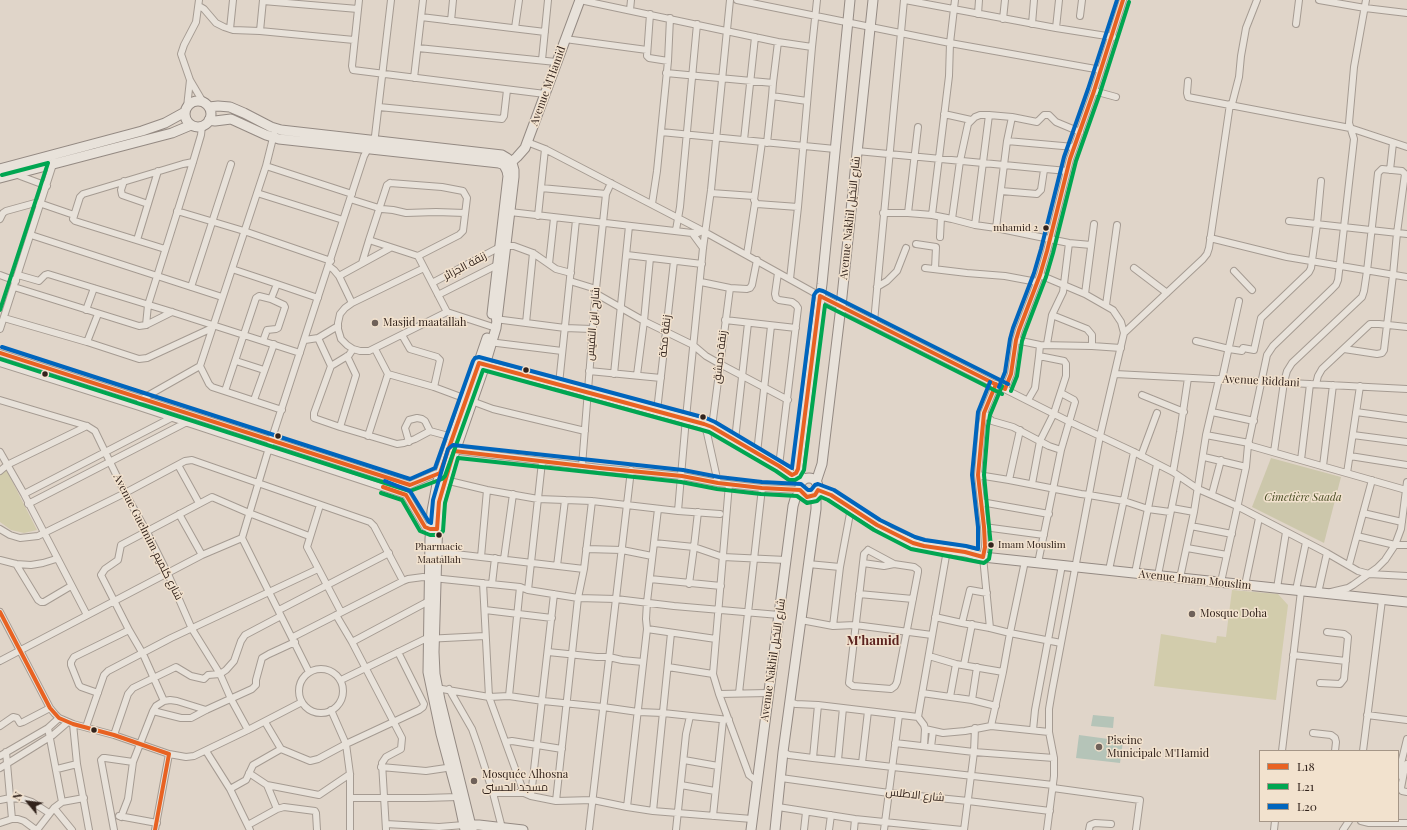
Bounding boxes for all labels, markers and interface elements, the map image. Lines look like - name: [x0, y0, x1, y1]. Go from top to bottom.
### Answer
- street label: Avenue M'Hamid: [527, 44, 569, 128]
- street label: Avenue Nakhil شارع النخيل: [837, 156, 863, 280]
- place label: mhamid 2: [993, 222, 1038, 234]
- marker: mhamid 2: [1041, 223, 1051, 233]
- street label: زنقة الجزائر: [441, 249, 489, 283]
- street label: شارح ابن النفيس: [583, 287, 603, 361]
- street label: زنقة مكة: [656, 314, 674, 358]
- place label: Masjid maatallah: [383, 316, 467, 330]
- marker: Masjid maatallah: [370, 318, 380, 328]
- street label: زنقة دمشق: [710, 330, 730, 384]
- unlabelled marker: [521, 365, 531, 375]
- unlabelled marker: [40, 369, 50, 379]
- street label: Avenue Riddani: [1222, 372, 1300, 390]
- unlabelled marker: [698, 412, 708, 422]
- unlabelled marker: [273, 431, 283, 441]
- street label: Avenue Guelmim شارع كلميم: [110, 472, 186, 602]
- park label: Cimetière Saada: [1264, 491, 1342, 505]
- marker: Pharmacie Maatallah: [434, 530, 444, 540]
- place label: Imam Mouslim: [998, 539, 1066, 551]
- marker: Imam Mouslim: [986, 540, 996, 550]
- place label: Pharmacie Maatallah: [415, 541, 463, 564]
- street label: Avenue Imam Mouslim: [1138, 568, 1252, 592]
- street label: Avenue Nakhil شارع النخيل: [758, 598, 788, 722]
- place label: Mosque Doha: [1200, 607, 1267, 621]
- marker: Mosque Doha: [1187, 609, 1197, 619]
- district label: M'hamid: [846, 633, 900, 649]
- unlabelled marker: [89, 725, 99, 735]
- place label: Piscine Municipale M'Hamid: [1107, 734, 1209, 760]
- marker: Piscine Municipale M'Hamid: [1094, 742, 1104, 752]
- legend: [1259, 750, 1399, 822]
- text: L18: [1297, 758, 1315, 774]
- place label: Mosquée Alhosna مسجد الحسنى: [482, 768, 568, 794]
- marker: Mosquée Alhosna مسجد الحسنى: [469, 776, 479, 786]
- text: L21: [1297, 778, 1314, 794]
- north arrow: [8, 782, 48, 822]
- street label: شارع الاطلس: [885, 785, 945, 805]
- text: N: [9, 789, 26, 803]
- text: L20: [1297, 798, 1317, 814]

